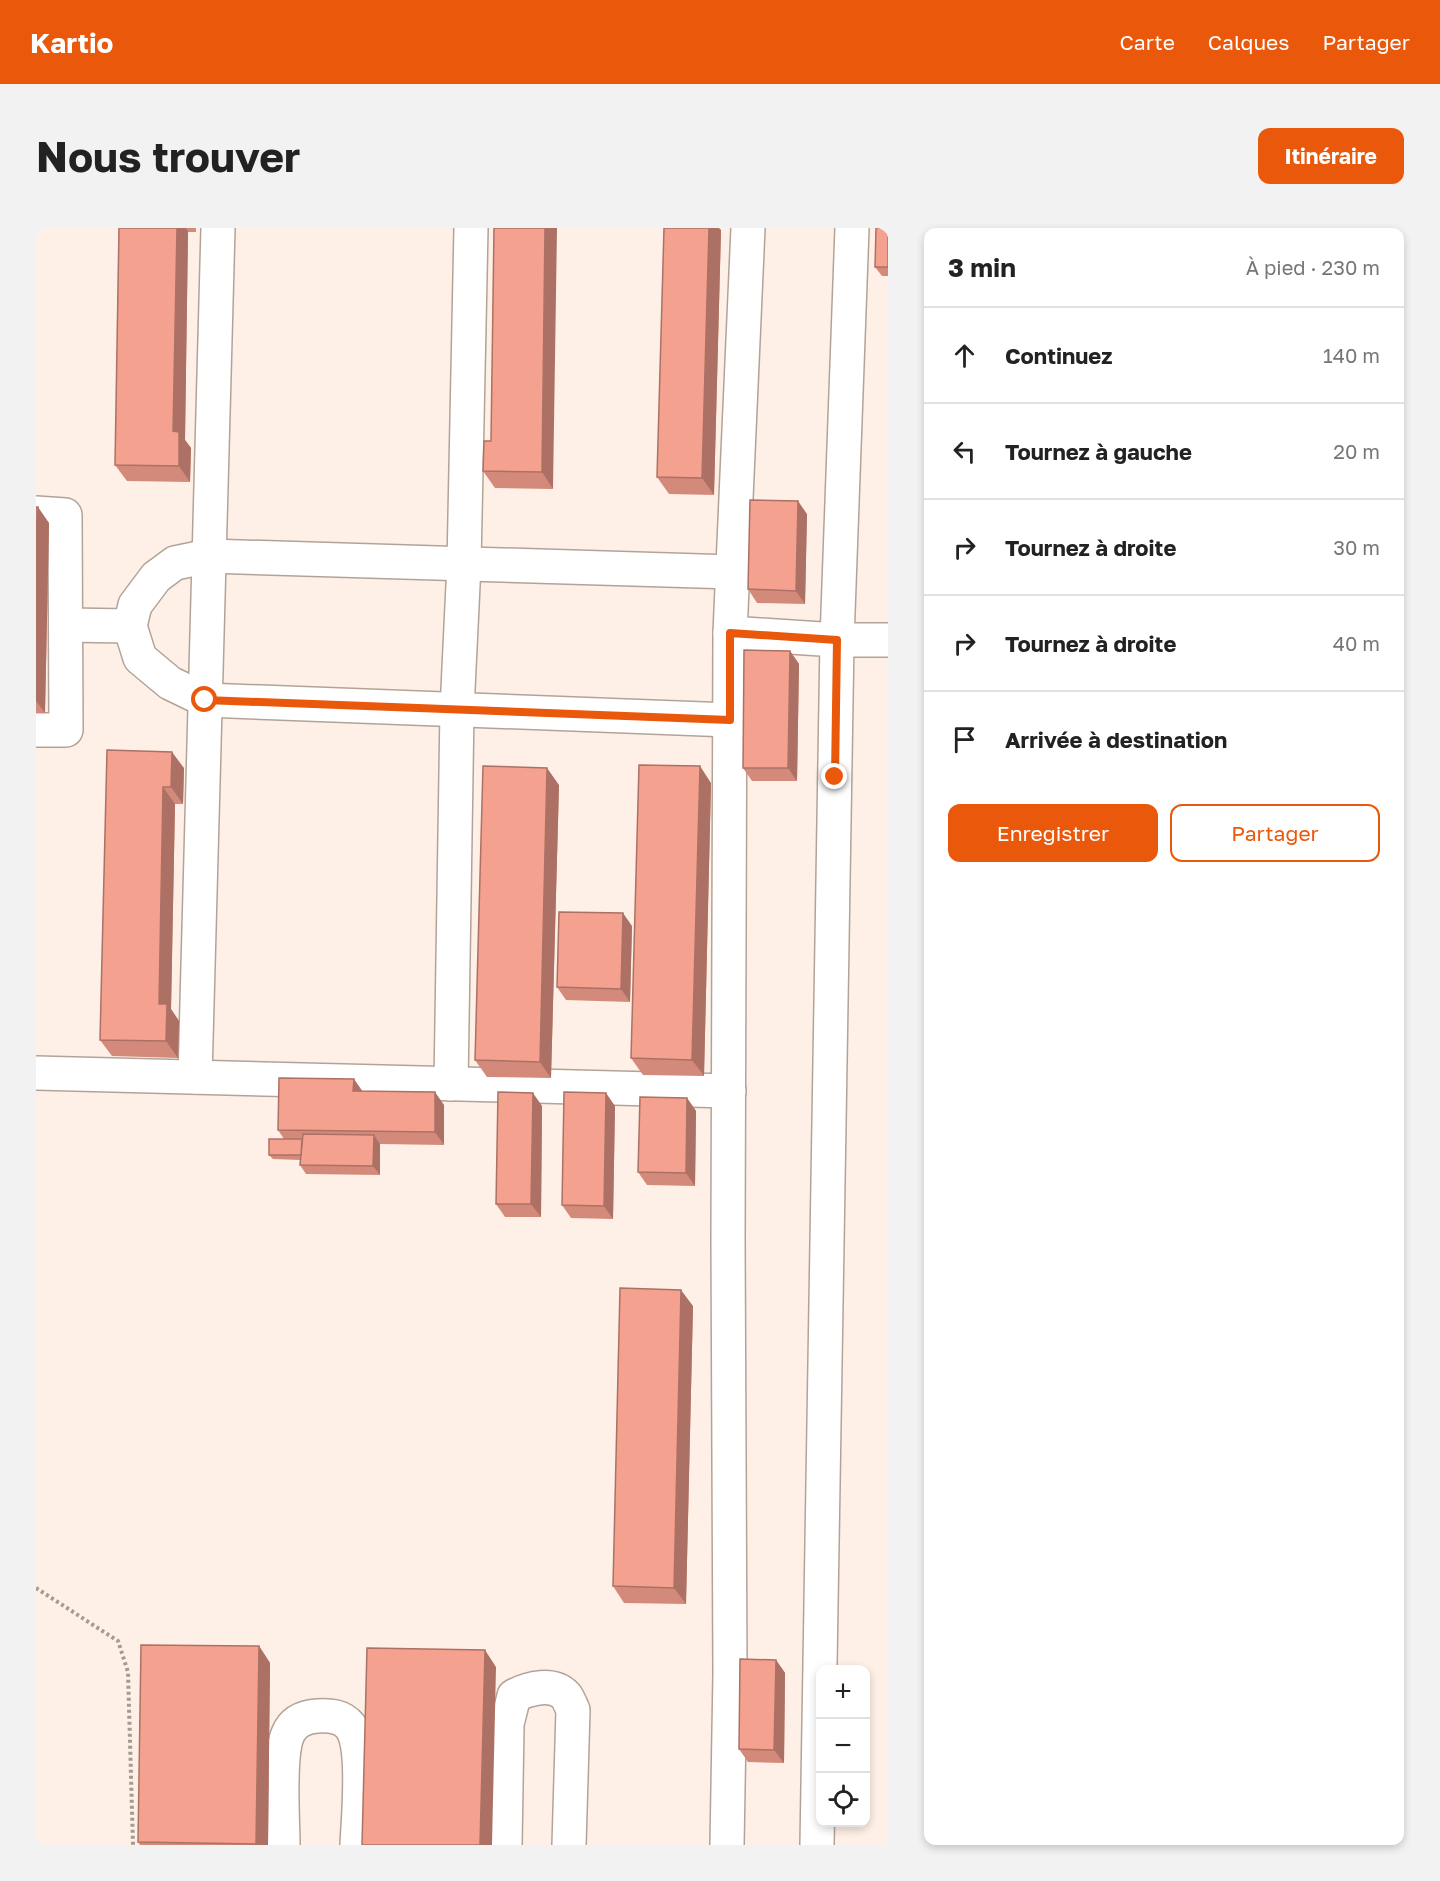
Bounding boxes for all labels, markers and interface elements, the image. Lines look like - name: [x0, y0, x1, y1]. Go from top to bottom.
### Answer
- text: Kartio: [30, 26, 113, 59]
- text: Carte: [1119, 29, 1175, 55]
- text: Calques: [1208, 29, 1289, 55]
- text: Partager: [1322, 29, 1410, 55]
- button: Itinéraire: [1258, 128, 1404, 184]
- text: Nous trouver: [36, 131, 300, 181]
- text: 3 min: [948, 252, 1016, 283]
- text: À pied · 230 m: [1246, 255, 1380, 279]
- icon: ahead: [948, 339, 981, 372]
- text: Continuez: [1005, 342, 1112, 369]
- text: 140 m: [1323, 343, 1380, 367]
- icon: left: [948, 435, 981, 468]
- text: Tournez à gauche: [1005, 438, 1192, 465]
- text: 20 m: [1333, 439, 1380, 463]
- icon: right: [948, 531, 981, 564]
- text: Tournez à droite: [1005, 534, 1176, 561]
- text: 30 m: [1333, 535, 1380, 559]
- icon: right: [948, 627, 981, 660]
- text: Tournez à droite: [1005, 630, 1176, 657]
- text: 40 m: [1333, 631, 1380, 655]
- route start: [191, 686, 217, 712]
- icon: arrive: [948, 723, 981, 756]
- text: Arrivée à destination: [1005, 726, 1227, 753]
- route end: [821, 763, 847, 789]
- button: Enregistrer: [948, 804, 1158, 862]
- button: Partager: [1170, 804, 1380, 862]
- map controls: [816, 1665, 870, 1827]
- button: +: [816, 1665, 870, 1719]
- button: −: [816, 1719, 870, 1773]
- button: locate: [816, 1773, 870, 1827]

